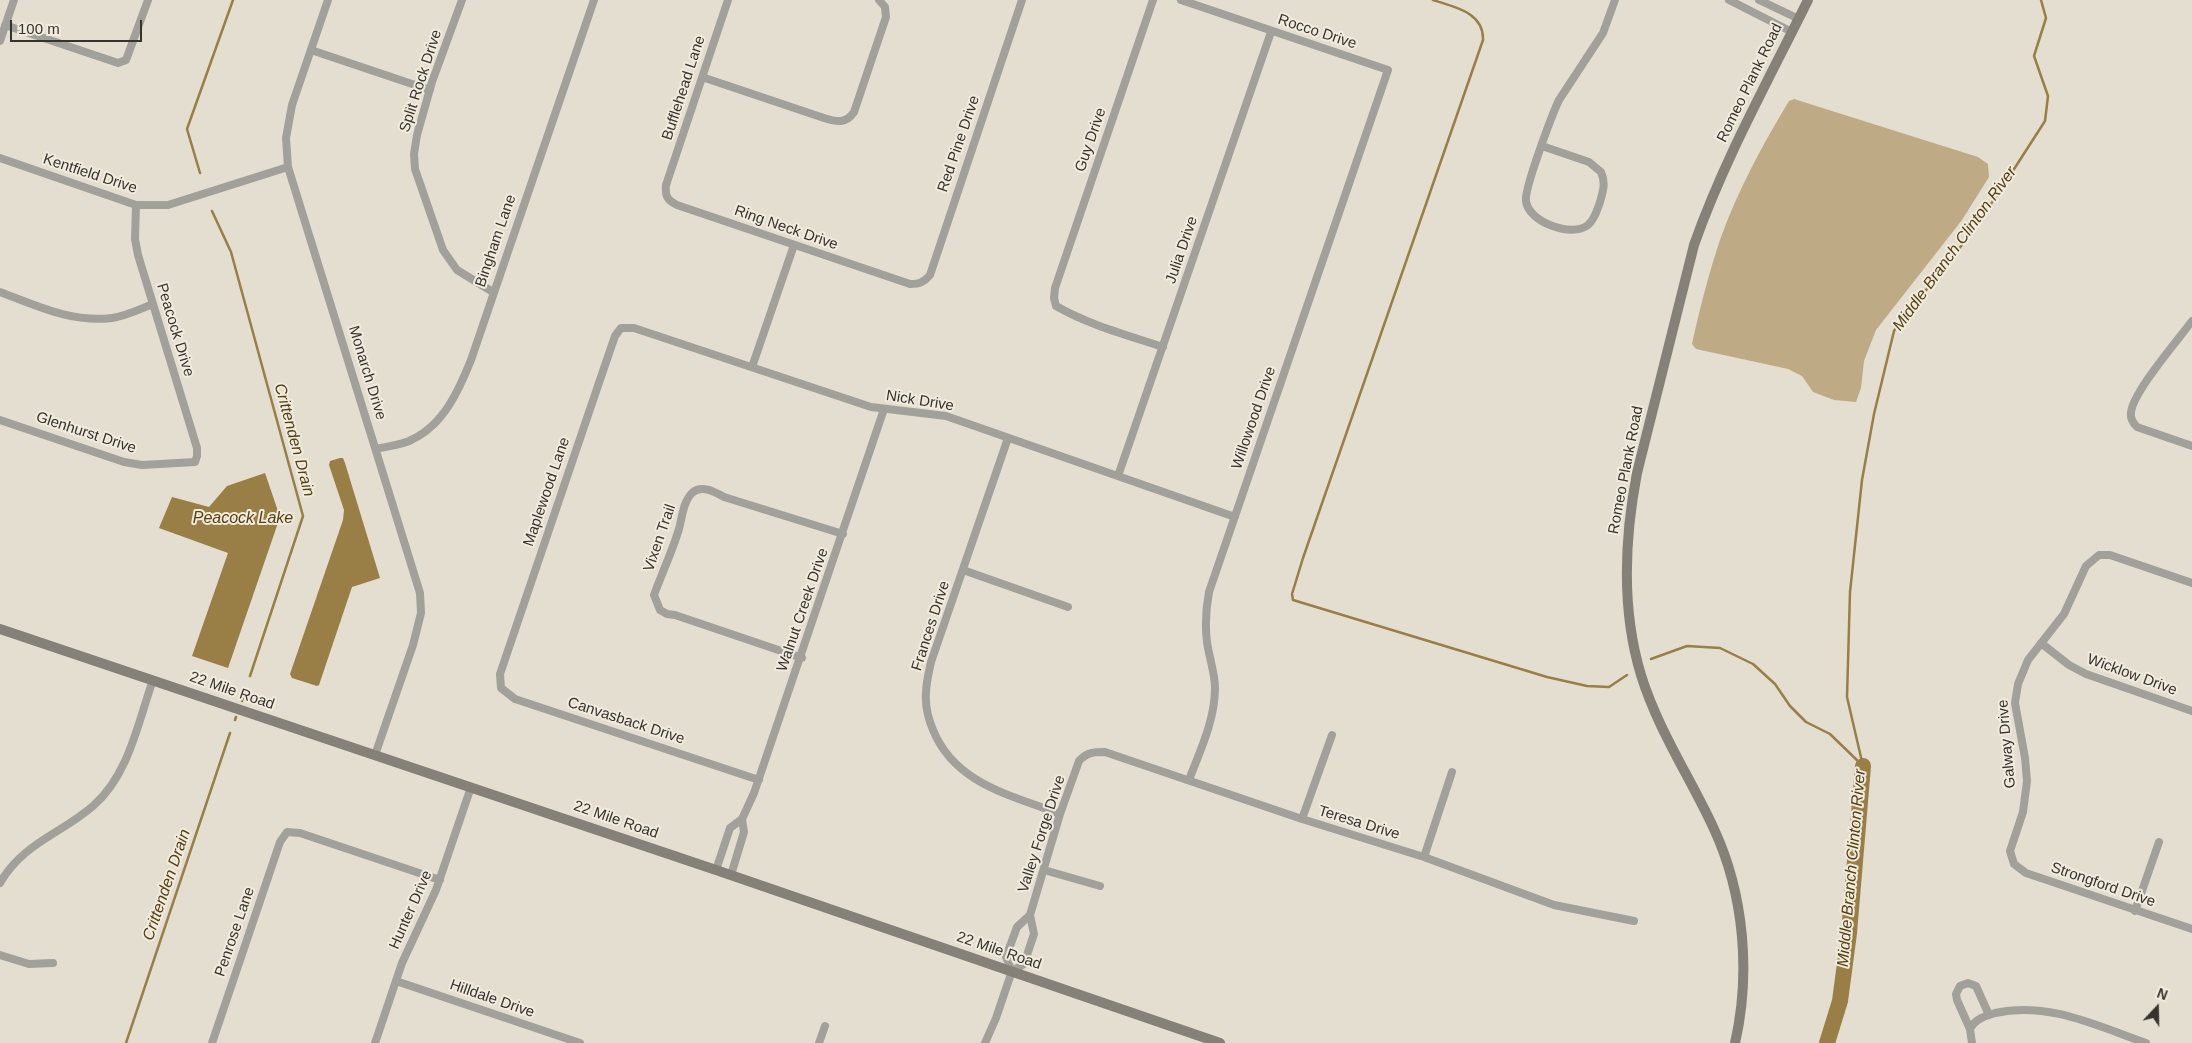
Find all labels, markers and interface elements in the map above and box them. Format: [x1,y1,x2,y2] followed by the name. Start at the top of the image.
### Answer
[12,10,145,42] scale bar
[1275,11,1359,53] street label: Rocco Drive
[18,20,60,37] text: 100 m
[1713,21,1787,145] street label: Romeo Plank Road
[396,27,446,135] street label: Split Rock Drive
[659,33,709,143] street label: Bufflehead Lane
[934,93,984,195] street label: Red Pine Drive
[1072,106,1110,174] street label: Guy Drive
[41,150,139,198] street label: Kentfield Drive
[1889,163,2021,335] water label: Middle Branch Clinton River
[472,192,520,290] street label: Bingham Lane
[732,202,840,254] street label: Ring Neck Drive
[1162,214,1202,286] street label: Julia Drive
[152,281,198,379] street label: Peacock Drive
[344,324,390,422] street label: Monarch Drive
[1228,364,1280,472] street label: Willowood Drive
[270,381,318,499] water label: Crittenden Drain
[885,387,955,415] street label: Nick Drive
[1605,404,1647,536] street label: Romeo Plank Road
[34,408,138,458] street label: Glenhurst Drive
[520,435,574,549] street label: Maplewood Lane
[640,502,680,574] street label: Vixen Trail
[193,509,293,529] water label: Peacock Lake
[773,546,833,674] street label: Walnut Creek Drive
[908,579,954,673] street label: Frances Drive
[2085,650,2179,700] street label: Wicklow Drive
[187,668,277,714] street label: 22 Mile Road
[565,694,687,748] street label: Canvasback Drive
[1994,699,2020,789] street label: Galway Drive
[1834,768,1870,968] water label: Middle Branch Clinton River
[1015,773,1069,895] street label: Valley Forge Drive
[571,797,661,843] street label: 22 Mile Road
[1316,802,1402,844] street label: Teresa Drive
[139,827,195,943] water label: Crittenden Drain
[2048,859,2158,911] street label: Strongford Drive
[386,868,436,952] street label: Hunter Drive
[211,885,259,979] street label: Penrose Lane
[954,928,1044,974] street label: 22 Mile Road
[447,976,537,1022] street label: Hilldale Drive
[2132,983,2182,1033] north arrow
[2155,985,2170,1003] text: N

